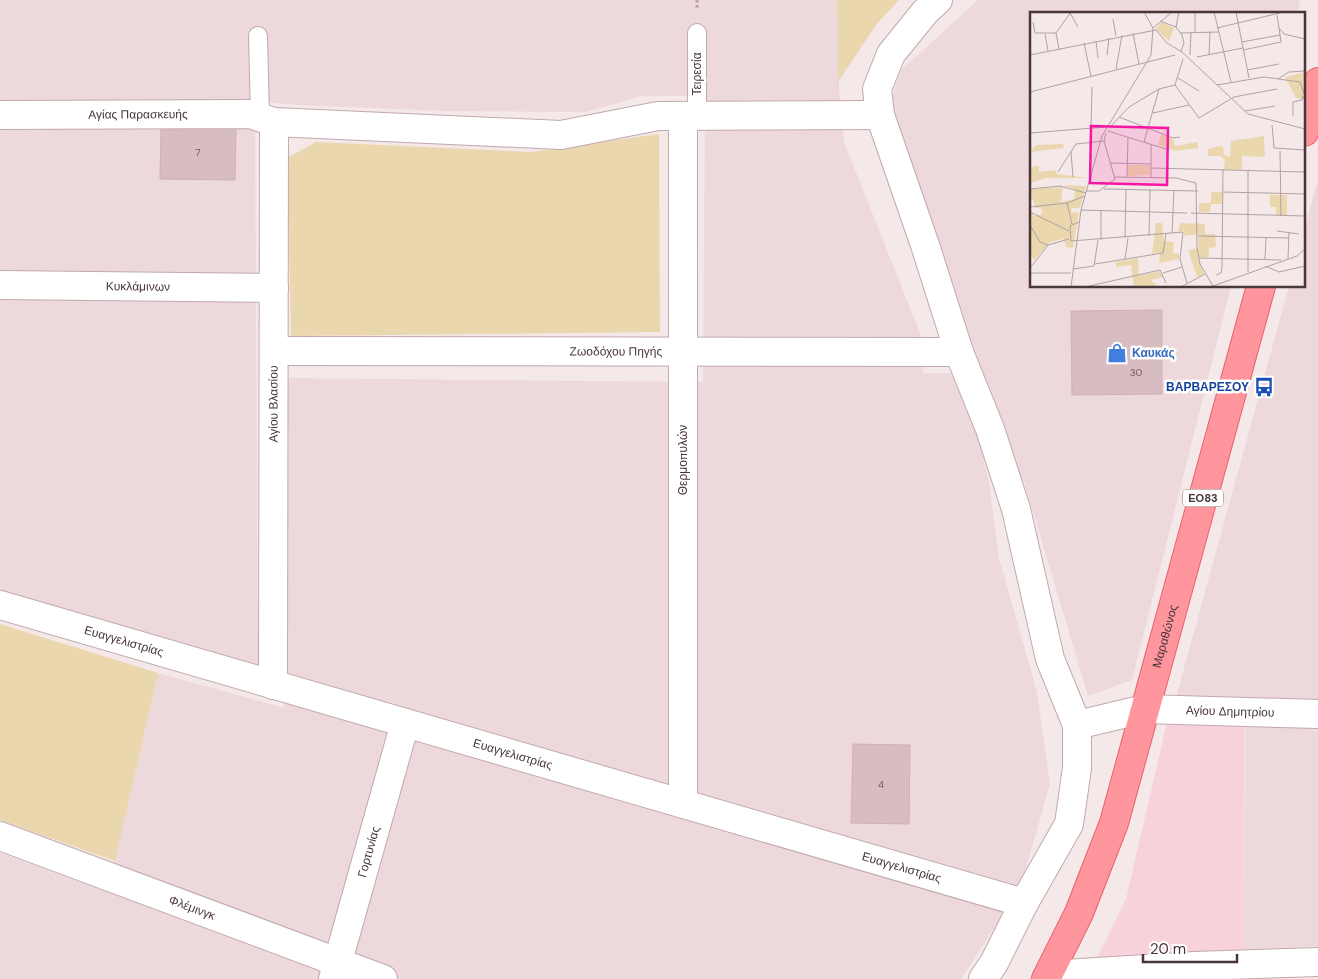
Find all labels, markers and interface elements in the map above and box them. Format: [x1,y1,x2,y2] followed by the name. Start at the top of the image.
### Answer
[1030,12,1306,288] inset map
[689,52,705,96] street label: Τειρεσία
[88,106,188,123] street label: Αγίας Παρασκευής
[195,146,201,159] house number: 7
[106,278,170,295] street label: Κυκλάμινων
[1106,342,1128,364] shop icon: Καυκάς
[570,343,663,360] street label: Ζωοδόχου Πηγής
[1132,345,1175,361] place label: Καυκάς
[265,365,282,443] street label: Αγίου Βλασίου
[1130,366,1143,379] house number: 30
[1253,376,1275,398] bus stop icon: ΒΑΡΒΑΡΕΣΟΥ
[1166,379,1249,395] place label: ΒΑΡΒΑΡΕΣΟΥ
[675,425,691,495] street label: Θερμοπυλών
[1183,489,1223,506] road number: ΕΟ83
[1149,602,1182,670] street label: Μαραθώνος
[82,622,166,660] street label: Ευαγγελιστρίας
[1186,702,1275,721] street label: Αγίου Δημητρίου
[471,735,554,773] street label: Ευαγγελιστρίας
[878,778,884,791] house number: 4
[354,824,384,879] street label: Γορτυνίας
[860,848,943,887] street label: Ευαγγελιστρίας
[167,892,219,924] street label: Φλέμινγκ
[1143,932,1237,964] scale bar
[1150,939,1186,959] text: 20 m

